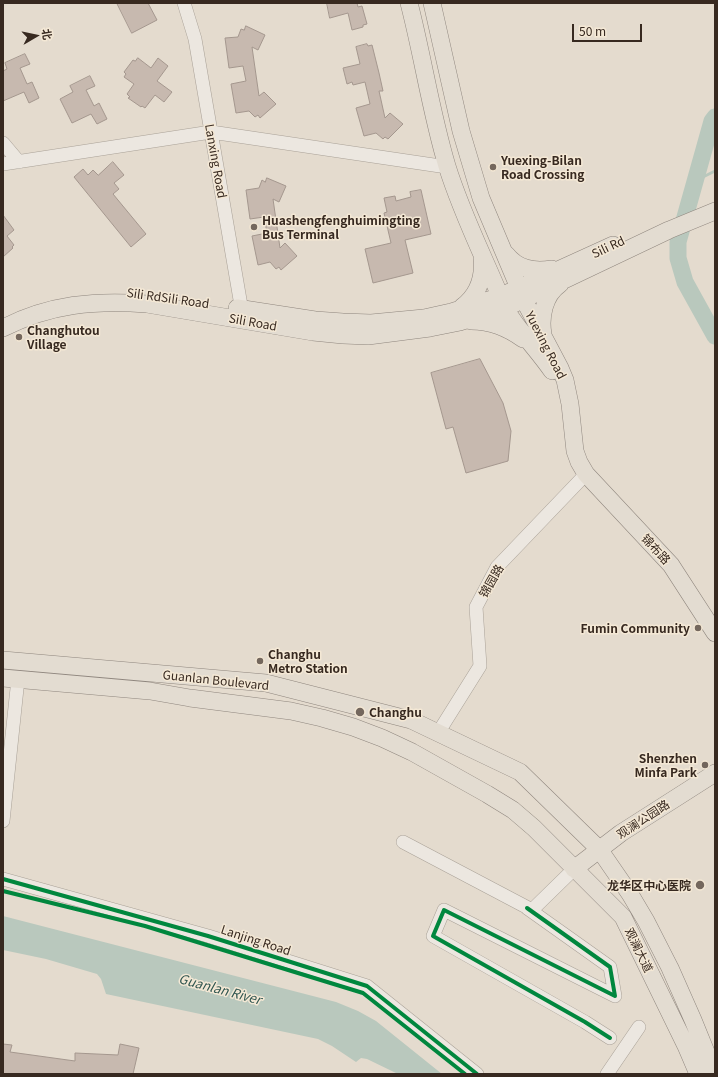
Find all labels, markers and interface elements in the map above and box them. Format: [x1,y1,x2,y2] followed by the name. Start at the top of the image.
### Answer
[16,16,56,56] north arrow
[574,16,644,42] scale bar
[579,22,606,39] text: 50 m
[39,27,57,41] text: 北
[202,123,230,199] street label: Lanxing Road
[501,153,584,181] place label: Yuexing-Bilan Road Crossing
[488,162,498,172] marker: Yuexing-Bilan Road Crossing
[262,213,420,241] place label: Huashengfenghuimingting Bus Terminal
[249,222,259,232] marker: Huashengfenghuimingting Bus Terminal
[589,233,627,261] street label: Sili Rd
[126,285,210,311] street label: Sili RdSili Road
[523,309,569,381] street label: Yuexing Road
[228,311,278,333] street label: Sili Road
[27,323,100,351] place label: Changhutou Village
[14,332,24,342] marker: Changhutou Village
[638,531,674,567] street label: 锦布路
[476,562,506,600] street label: 锦园路
[581,621,690,635] place label: Fumin Community
[693,623,703,633] marker: Fumin Community
[268,647,348,675] place label: Changhu Metro Station
[255,656,265,666] marker: Changhu Metro Station
[162,667,270,693] street label: Guanlan Boulevard
[369,705,422,719] place label: Changhu
[354,706,366,718] marker: Changhu
[634,751,697,779] place label: Shenzhen Minfa Park
[700,760,710,770] marker: Shenzhen Minfa Park
[614,797,672,841] street label: 观澜公园路
[607,878,691,892] place label: 龙华区中心医院
[694,879,706,891] marker: 龙华区中心医院
[219,922,293,958] street label: Lanjing Road
[622,925,656,975] street label: 观澜大道
[177,971,263,1007] water label: Guanlan River

